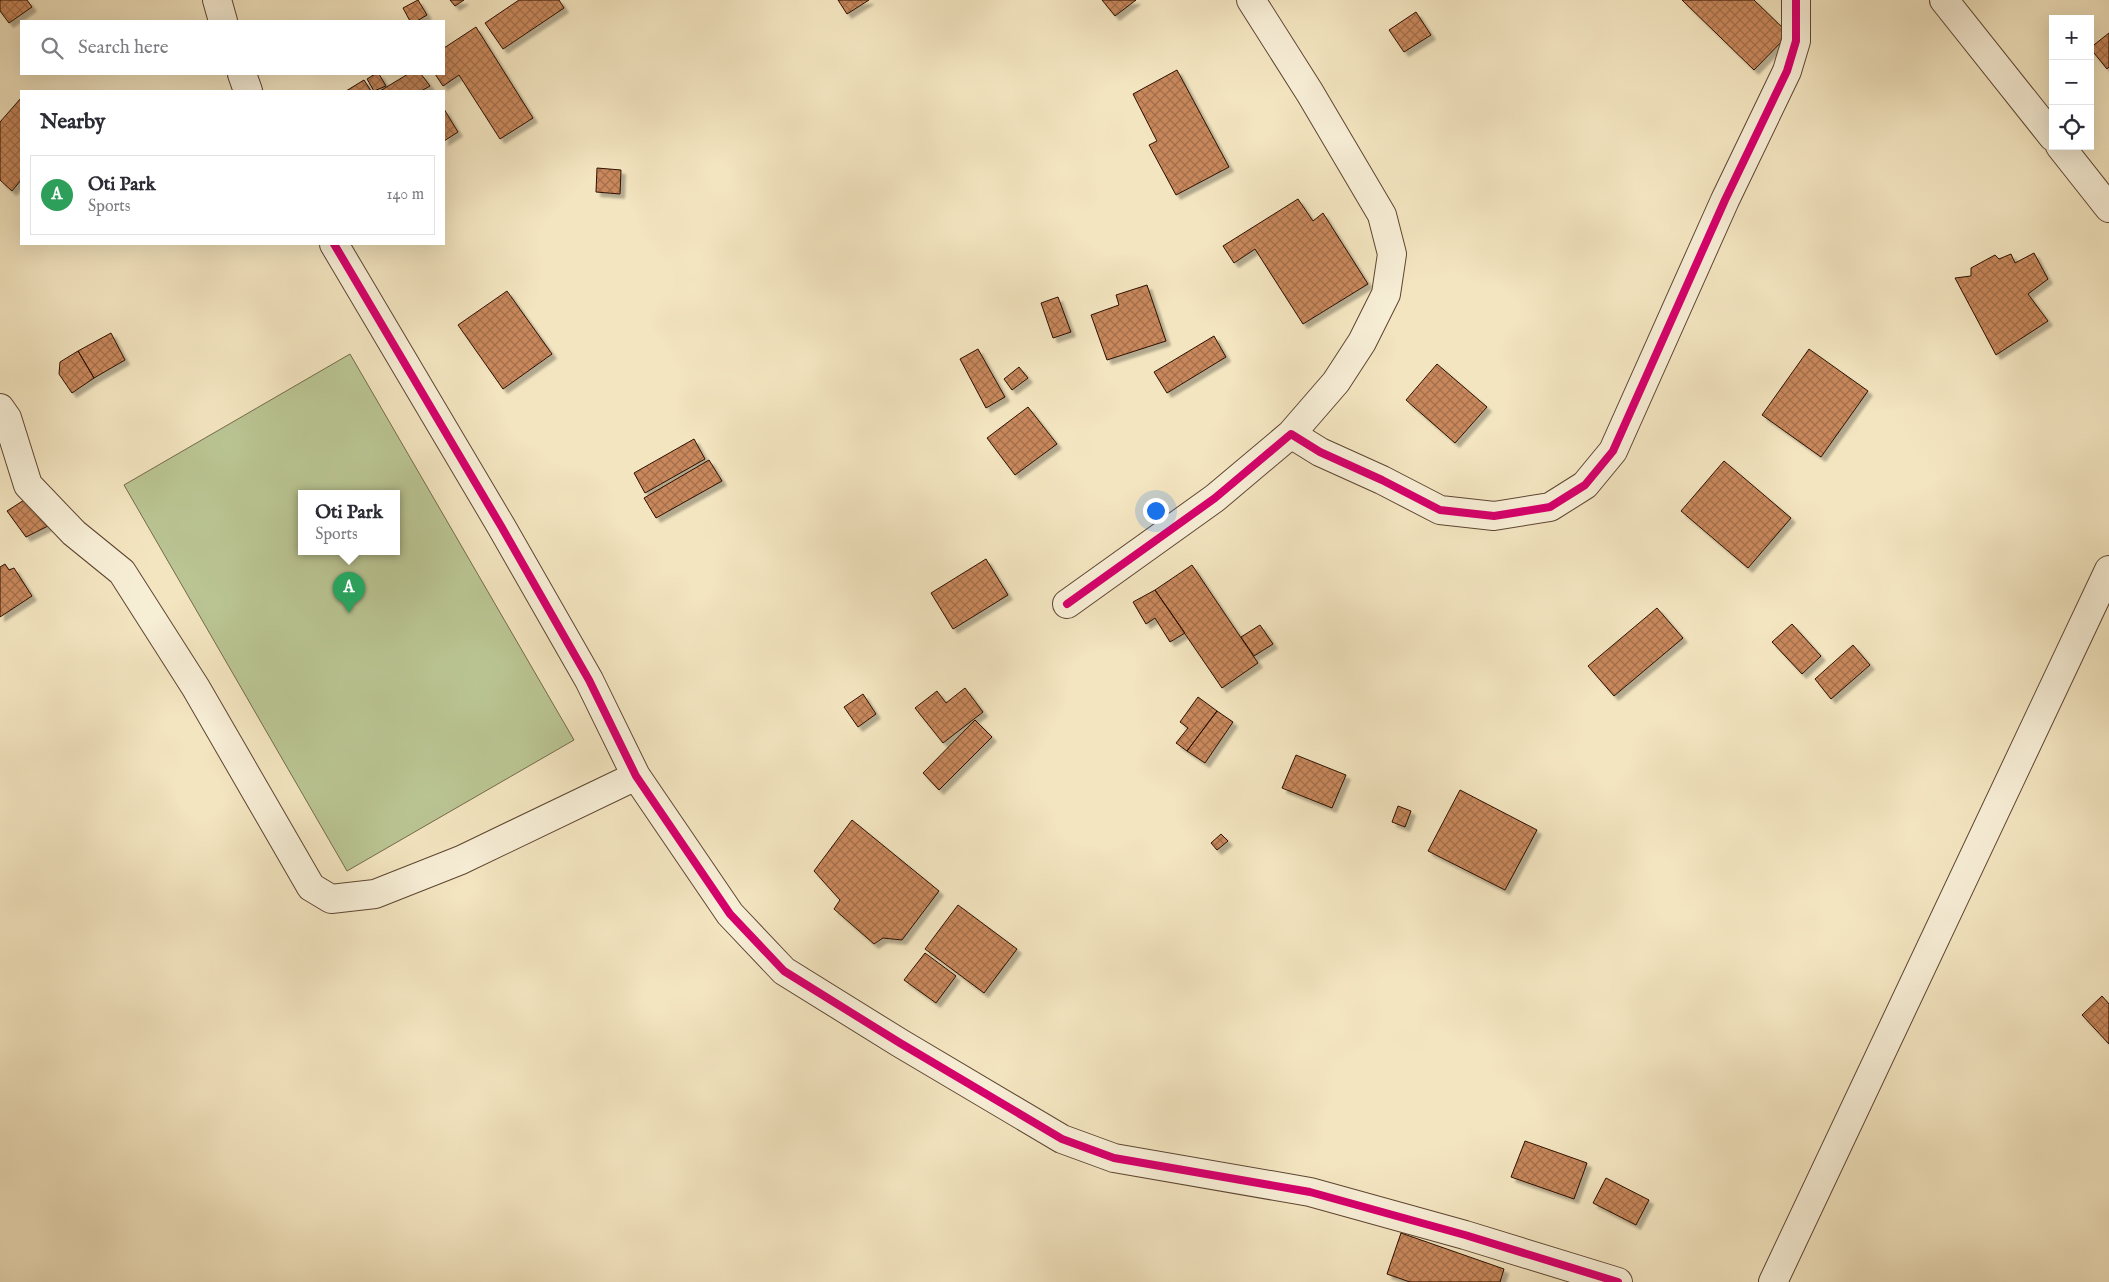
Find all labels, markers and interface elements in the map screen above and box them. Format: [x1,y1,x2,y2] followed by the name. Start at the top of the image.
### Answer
[2049,15,2094,150] map controls
[2049,15,2094,60] button: +
[20,20,445,75] search box
[38,34,66,62] icon: search
[78,36,169,60] text: Search here
[2049,60,2094,105] button: −
[2049,105,2094,150] button: locate
[40,109,105,136] text: Nearby
[88,173,156,197] text: Oti Park
[52,185,62,205] text: A
[386,185,424,205] text: 140 m
[88,197,130,217] text: Sports
[298,490,400,555] popup
[1143,498,1169,524] your location
[315,501,383,525] text: Oti Park
[315,525,358,545] text: Sports
[333,572,365,613] pin: A

